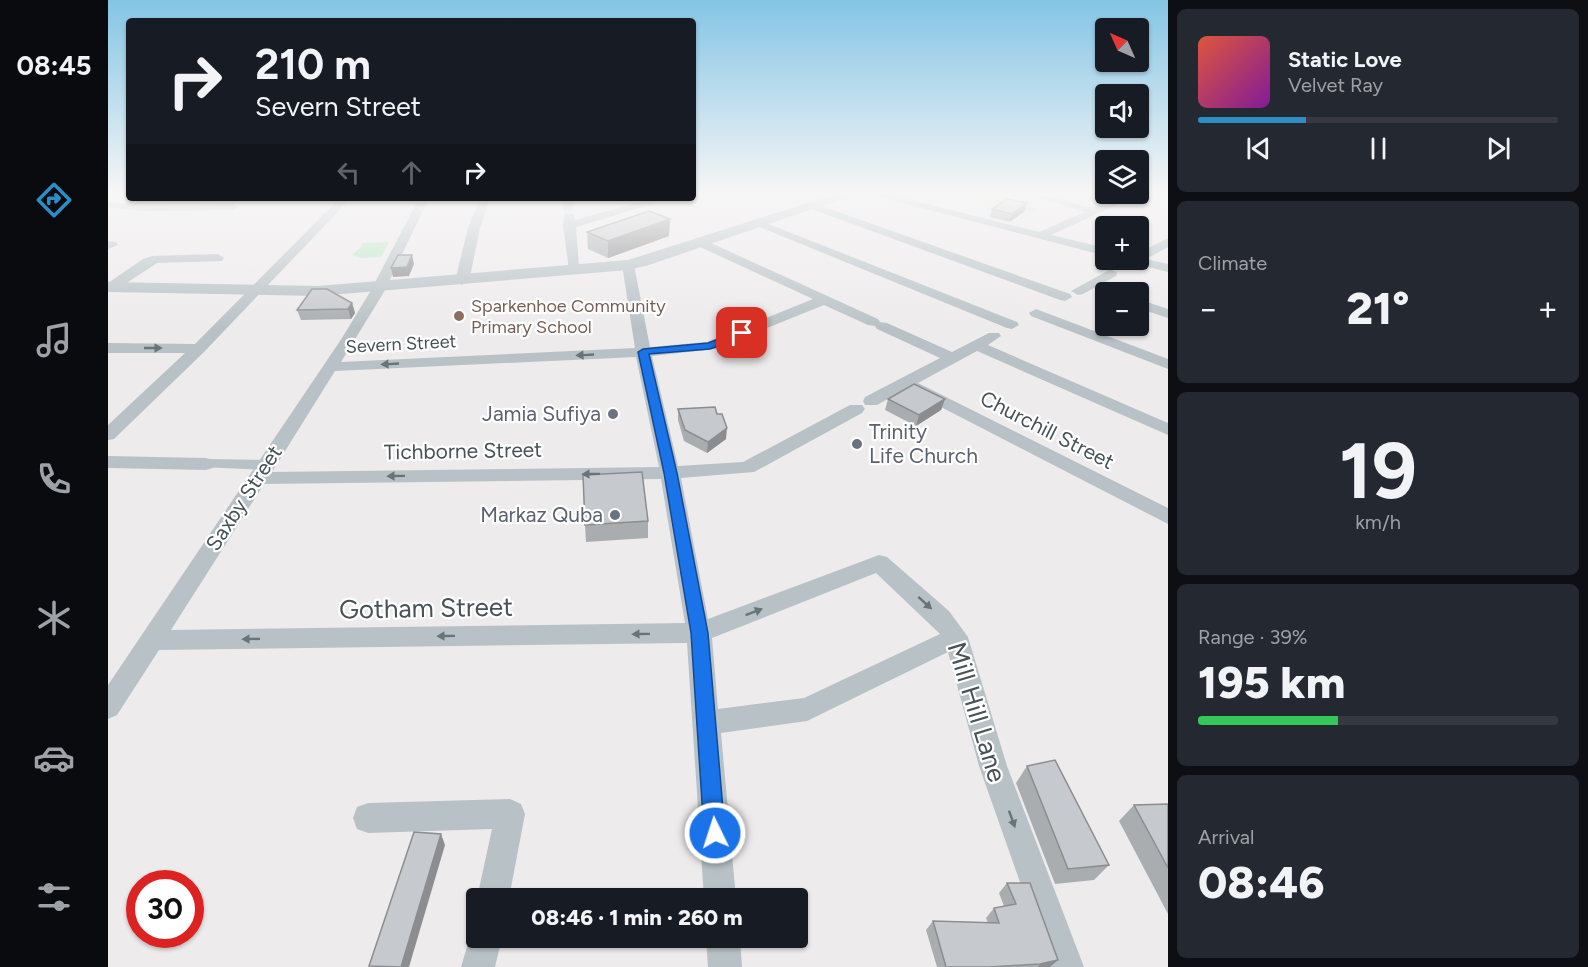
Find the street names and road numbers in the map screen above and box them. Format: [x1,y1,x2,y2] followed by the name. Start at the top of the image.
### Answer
[345,330,457,358] street label: Severn Street
[976,385,1118,474] street label: Churchill Street
[384,437,542,464] street label: Tichborne Street
[200,440,287,555] street label: Saxby Street
[339,590,513,626] street label: Gotham Street
[941,638,1013,786] street label: Mill Hill Lane

